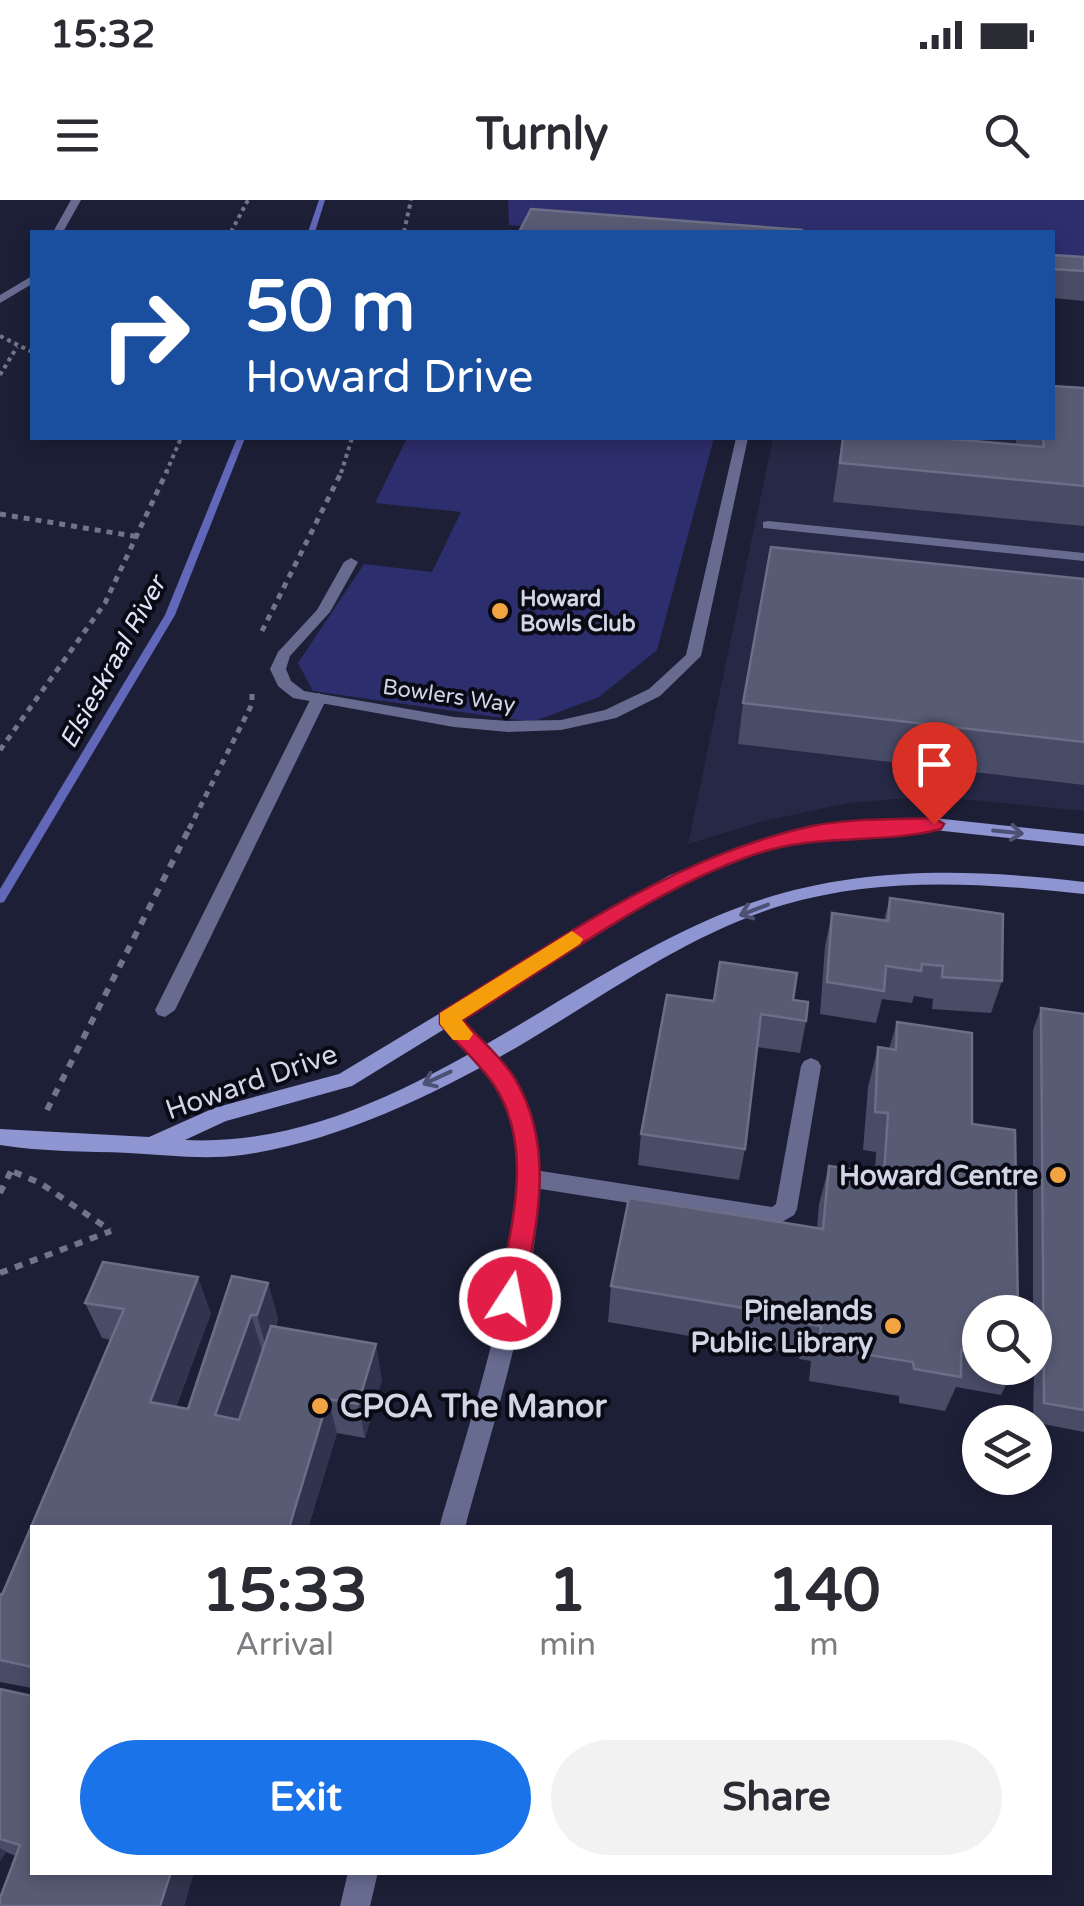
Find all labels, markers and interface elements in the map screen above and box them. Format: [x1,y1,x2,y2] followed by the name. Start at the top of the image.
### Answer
[50,12,155,58] text: 15:32
[50,108,105,163] icon: menu
[476,108,608,162] text: Turnly
[979,108,1034,163] icon: search
[245,266,415,350] text: 50 m
[80,270,210,400] icon: right
[245,351,534,405] text: Howard Drive
[53,569,174,753] water label: Elsieskraal River
[520,586,636,637] place label: Howard Bowls Club
[489,600,511,622] marker: Howard Bowls Club
[381,674,517,718] street label: Bowlers Way
[892,722,977,825] pin
[907,737,962,792] icon: arrive
[991,823,1023,842] one-way arrow
[740,902,770,920] one-way arrow
[161,1037,342,1127] street label: Howard Drive
[423,1070,453,1089] one-way arrow
[839,1159,1038,1193] place label: Howard Centre
[1047,1164,1069,1186] marker: Howard Centre
[458,1247,562,1351] position arrow
[691,1294,873,1360] place label: Pinelands Public Library
[962,1295,1052,1495] map controls
[962,1295,1052,1385] button: search
[882,1315,904,1337] marker: Pinelands Public Library
[340,1388,607,1426] place label: CPOA The Manor
[309,1395,331,1417] marker: CPOA The Manor
[962,1405,1052,1495] button: layers
[201,1555,368,1627] text: 15:33
[549,1555,586,1627] text: 1
[767,1555,881,1627] text: 140
[235,1626,334,1664] text: Arrival
[539,1626,596,1664] text: min
[809,1626,839,1664] text: m
[80,1740,531,1855] button: Exit
[551,1740,1002,1855] button: Share

